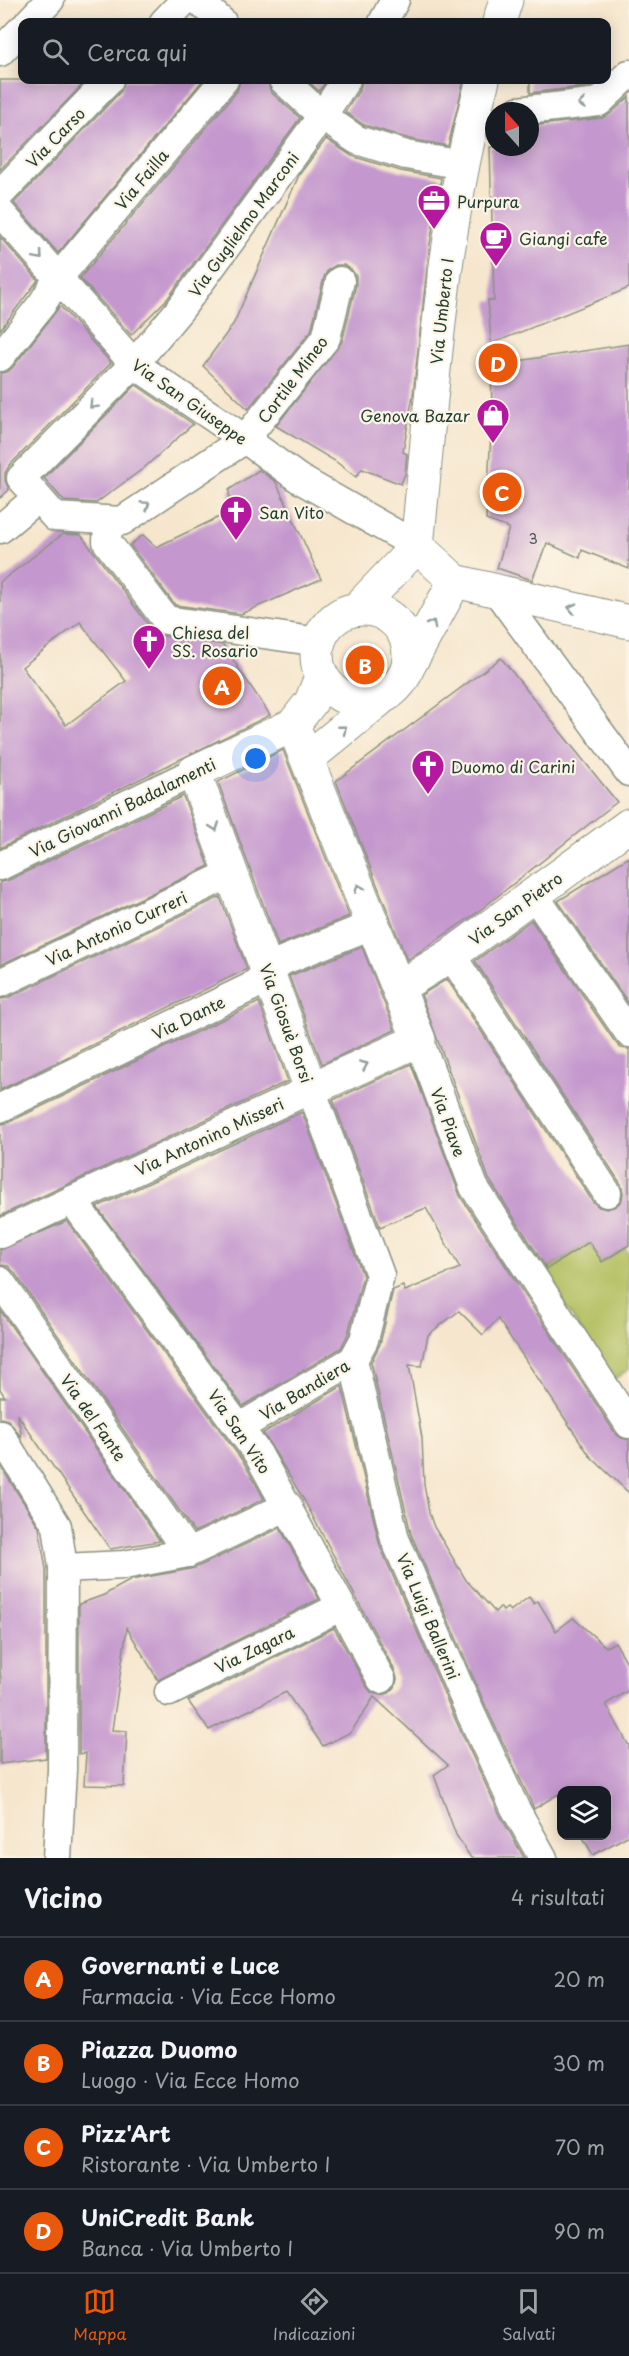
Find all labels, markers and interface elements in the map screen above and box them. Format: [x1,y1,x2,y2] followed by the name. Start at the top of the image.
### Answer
[18,18,611,84] search box
[39,35,72,68] icon: search
[87,35,187,68] text: Cerca qui
[577,97,586,110] one-way arrow
[20,101,90,173] street label: Via Carso
[485,102,539,156] north arrow
[108,143,174,215] street label: Via Failla
[182,146,304,302] street label: Via Guglielmo Marconi
[416,183,452,230] office icon: Purpura
[457,189,519,213] place label: Purpura
[478,220,514,267] cafe icon: Giangi cafe
[519,226,607,250] place label: Giangi cafe
[32,249,43,260] one-way arrow
[423,257,459,365] street label: Via Umberto I
[251,330,333,428] street label: Cortile Mineo
[478,340,518,386] pin: D
[127,352,253,450] street label: Via San Giuseppe
[475,397,511,444] shop icon: Genova Bazar
[89,399,100,409] one-way arrow
[360,403,471,427] place label: Genova Bazar
[482,470,522,514] pin: C
[218,494,254,541] church icon: San Vito
[259,500,324,524] place label: San Vito
[139,501,150,512] one-way arrow
[528,528,538,549] house number: 3
[567,603,577,616] one-way arrow
[172,620,258,662] place label: Chiesa del SS. Rosario
[425,620,436,630] one-way arrow
[131,623,167,670] church icon: Chiesa del SS. Rosario
[346,642,385,688] pin: B
[202,664,242,708] pin: A
[336,725,347,736] one-way arrow
[241,744,270,773] your location
[410,748,446,795] church icon: Duomo di Carini
[25,751,219,863] street label: Via Giovanni Badalamenti
[451,754,575,778] place label: Duomo di Carini
[207,821,220,831] one-way arrow
[463,866,567,950] street label: Via San Pietro
[354,883,366,894] one-way arrow
[41,885,191,971] street label: Via Antonio Curreri
[254,960,320,1086] street label: Via Giosuè Borsi
[147,989,229,1045] street label: Via Dante
[358,1060,369,1072] one-way arrow
[425,1084,473,1160] street label: Via Piave
[131,1091,287,1181] street label: Via Antonino Misseri
[254,1352,354,1425] street label: Via Bandiera
[55,1369,133,1466] street label: Via del Fante
[203,1384,277,1478] street label: Via San Vito
[392,1549,466,1683] street label: Via Luigi Ballerini
[210,1619,298,1679] street label: Via Zagara
[557,1786,611,1840] map controls
[557,1786,611,1840] button: layers
[24,1878,102,1917] text: Vicino
[511,1882,605,1912] text: 4 risultati
[81,1948,280,1981] text: Governanti e Luce
[36,1964,51,1994] text: A
[553,1964,605,1994] text: 20 m
[81,1981,336,2011] text: Farmacia · Via Ecce Homo
[81,2032,237,2065] text: Piazza Duomo
[37,2048,50,2078] text: B
[552,2048,605,2078] text: 30 m
[81,2065,300,2095] text: Luogo · Via Ecce Homo
[81,2116,171,2149] text: Pizz'Art
[36,2132,51,2162] text: C
[555,2132,605,2162] text: 70 m
[81,2149,331,2179] text: Ristorante · Via Umberto I
[81,2200,254,2233] text: UniCredit Bank
[36,2216,51,2246] text: D
[554,2216,605,2246] text: 90 m
[81,2233,293,2263] text: Banca · Via Umberto I
[73,2285,127,2345] tab: Mappa
[273,2285,355,2345] tab: Indicazioni
[502,2285,556,2345] tab: Salvati

